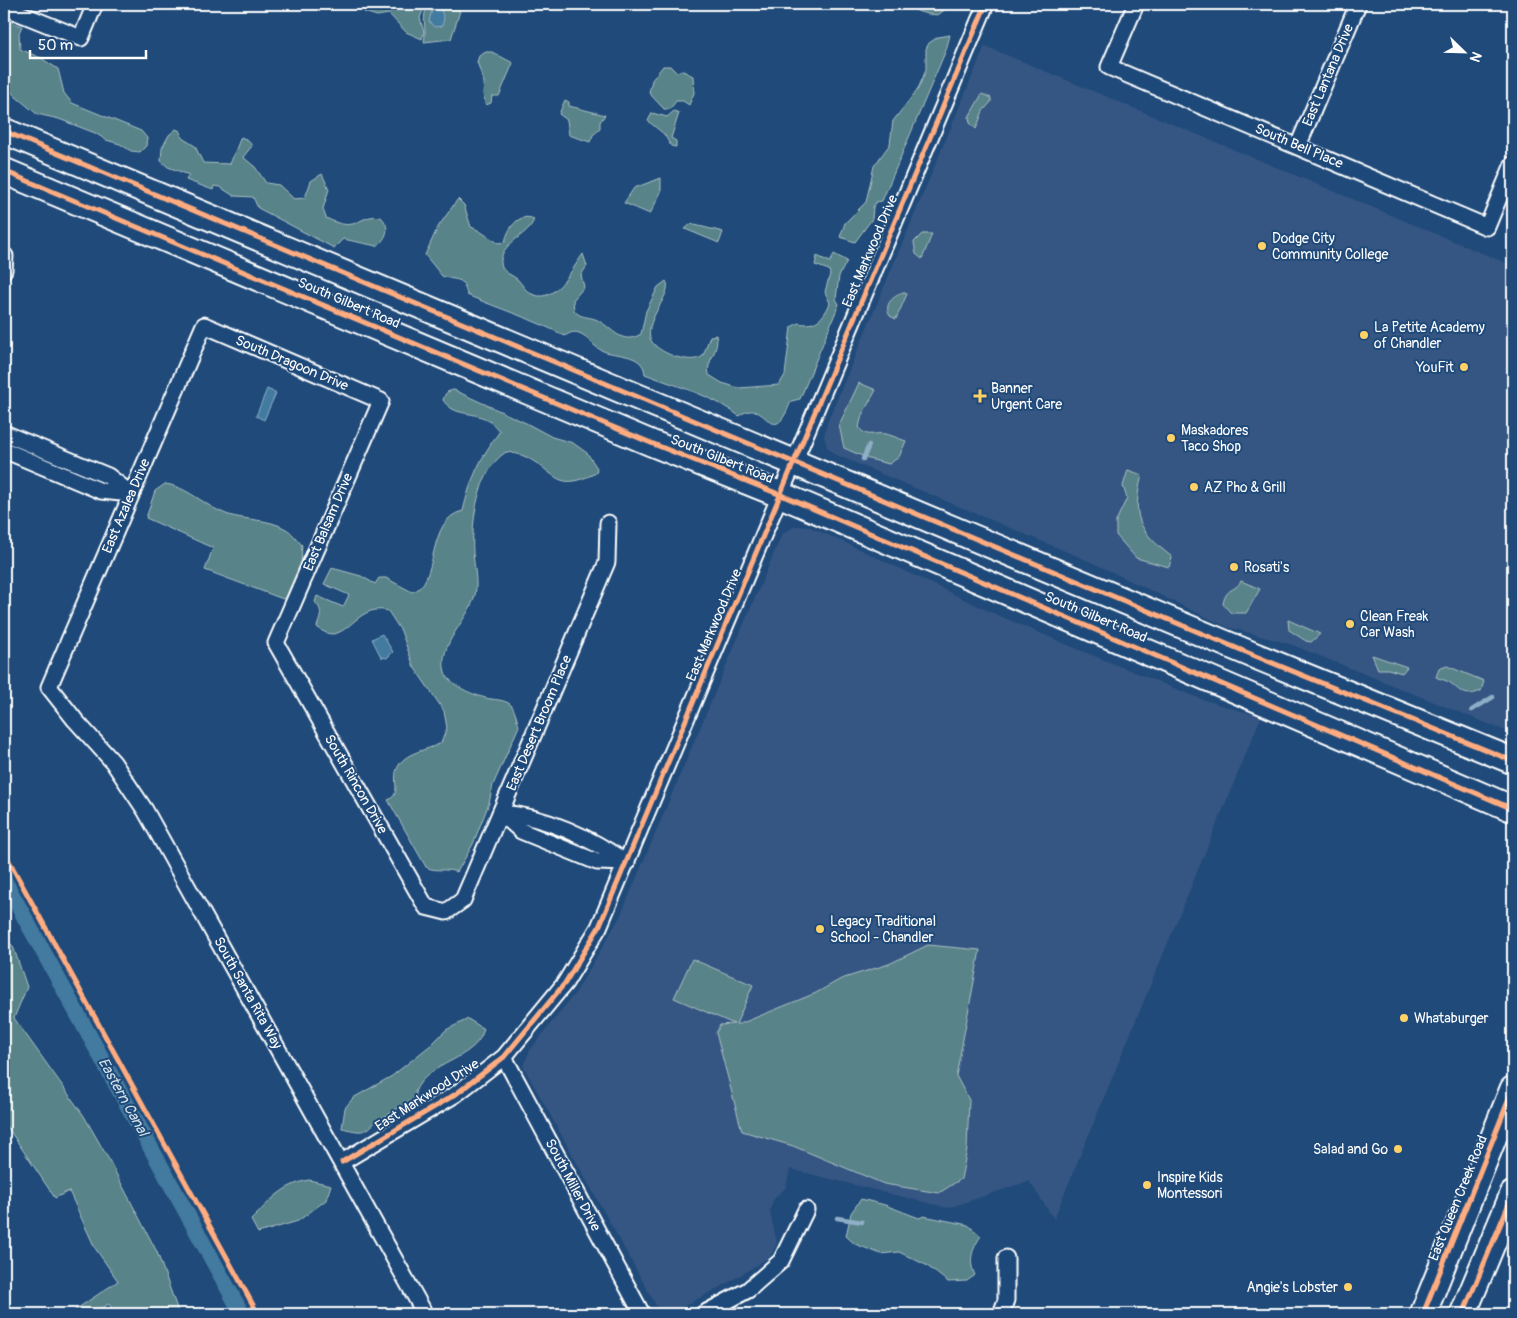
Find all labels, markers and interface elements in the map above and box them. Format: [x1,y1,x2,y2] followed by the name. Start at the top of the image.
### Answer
[1299,21,1357,129] street label: East Lantana Drive
[30,28,146,60] scale bar
[1440,28,1490,78] north arrow
[38,36,73,55] text: 50 m
[1466,49,1485,65] text: N
[1252,120,1346,172] street label: South Bell Place
[839,192,901,310] street label: East Markwood Drive
[1272,230,1388,263] place label: Dodge City Community College
[1256,240,1268,252] marker: Dodge City Community College
[295,274,403,332] street label: South Gilbert Road
[1374,319,1485,352] place label: La Petite Academy of Chandler
[1358,329,1370,341] marker: La Petite Academy of Chandler
[233,332,351,395] street label: South Dragoon Drive
[1415,359,1454,376] place label: YouFit
[1458,361,1470,373] marker: YouFit
[991,380,1062,413] place label: Banner Urgent Care
[973,389,987,403] marker: Banner Urgent Care
[1181,422,1249,455] place label: Maskadores Taco Shop
[668,431,776,487] street label: South Gilbert Road
[1165,432,1177,444] marker: Maskadores Taco Shop
[98,456,154,556] street label: East Azalea Drive
[300,470,356,573] street label: East Balsam Drive
[1204,479,1286,496] place label: AZ Pho & Grill
[1188,481,1200,493] marker: AZ Pho & Grill
[1244,559,1290,576] place label: Rosati's
[1228,561,1240,573] marker: Rosati's
[683,566,745,684] street label: East Markwood Drive
[1042,588,1150,646] street label: South Gilbert Road
[1360,608,1428,641] place label: Clean Freak Car Wash
[1344,618,1356,630] marker: Clean Freak Car Wash
[503,653,575,793] street label: East Desert Broom Place
[321,731,391,837] street label: South Rincon Drive
[830,913,936,946] place label: Legacy Traditional School - Chandler
[814,923,826,935] marker: Legacy Traditional School - Chandler
[210,934,286,1052] street label: South Santa Rita Way
[1414,1010,1489,1027] place label: Whataburger
[1398,1012,1410,1024] marker: Whataburger
[94,1054,153,1141] water label: Eastern Canal
[372,1055,482,1135] street label: East Markwood Drive
[1425,1133,1491,1263] street label: East Queen Creek Road
[542,1136,604,1234] street label: South Miller Drive
[1313,1141,1388,1158] place label: Salad and Go
[1392,1143,1404,1155] marker: Salad and Go
[1157,1169,1223,1202] place label: Inspire Kids Montessori
[1141,1179,1153,1191] marker: Inspire Kids Montessori
[1246,1279,1338,1296] place label: Angie's Lobster
[1342,1281,1354,1293] marker: Angie's Lobster

